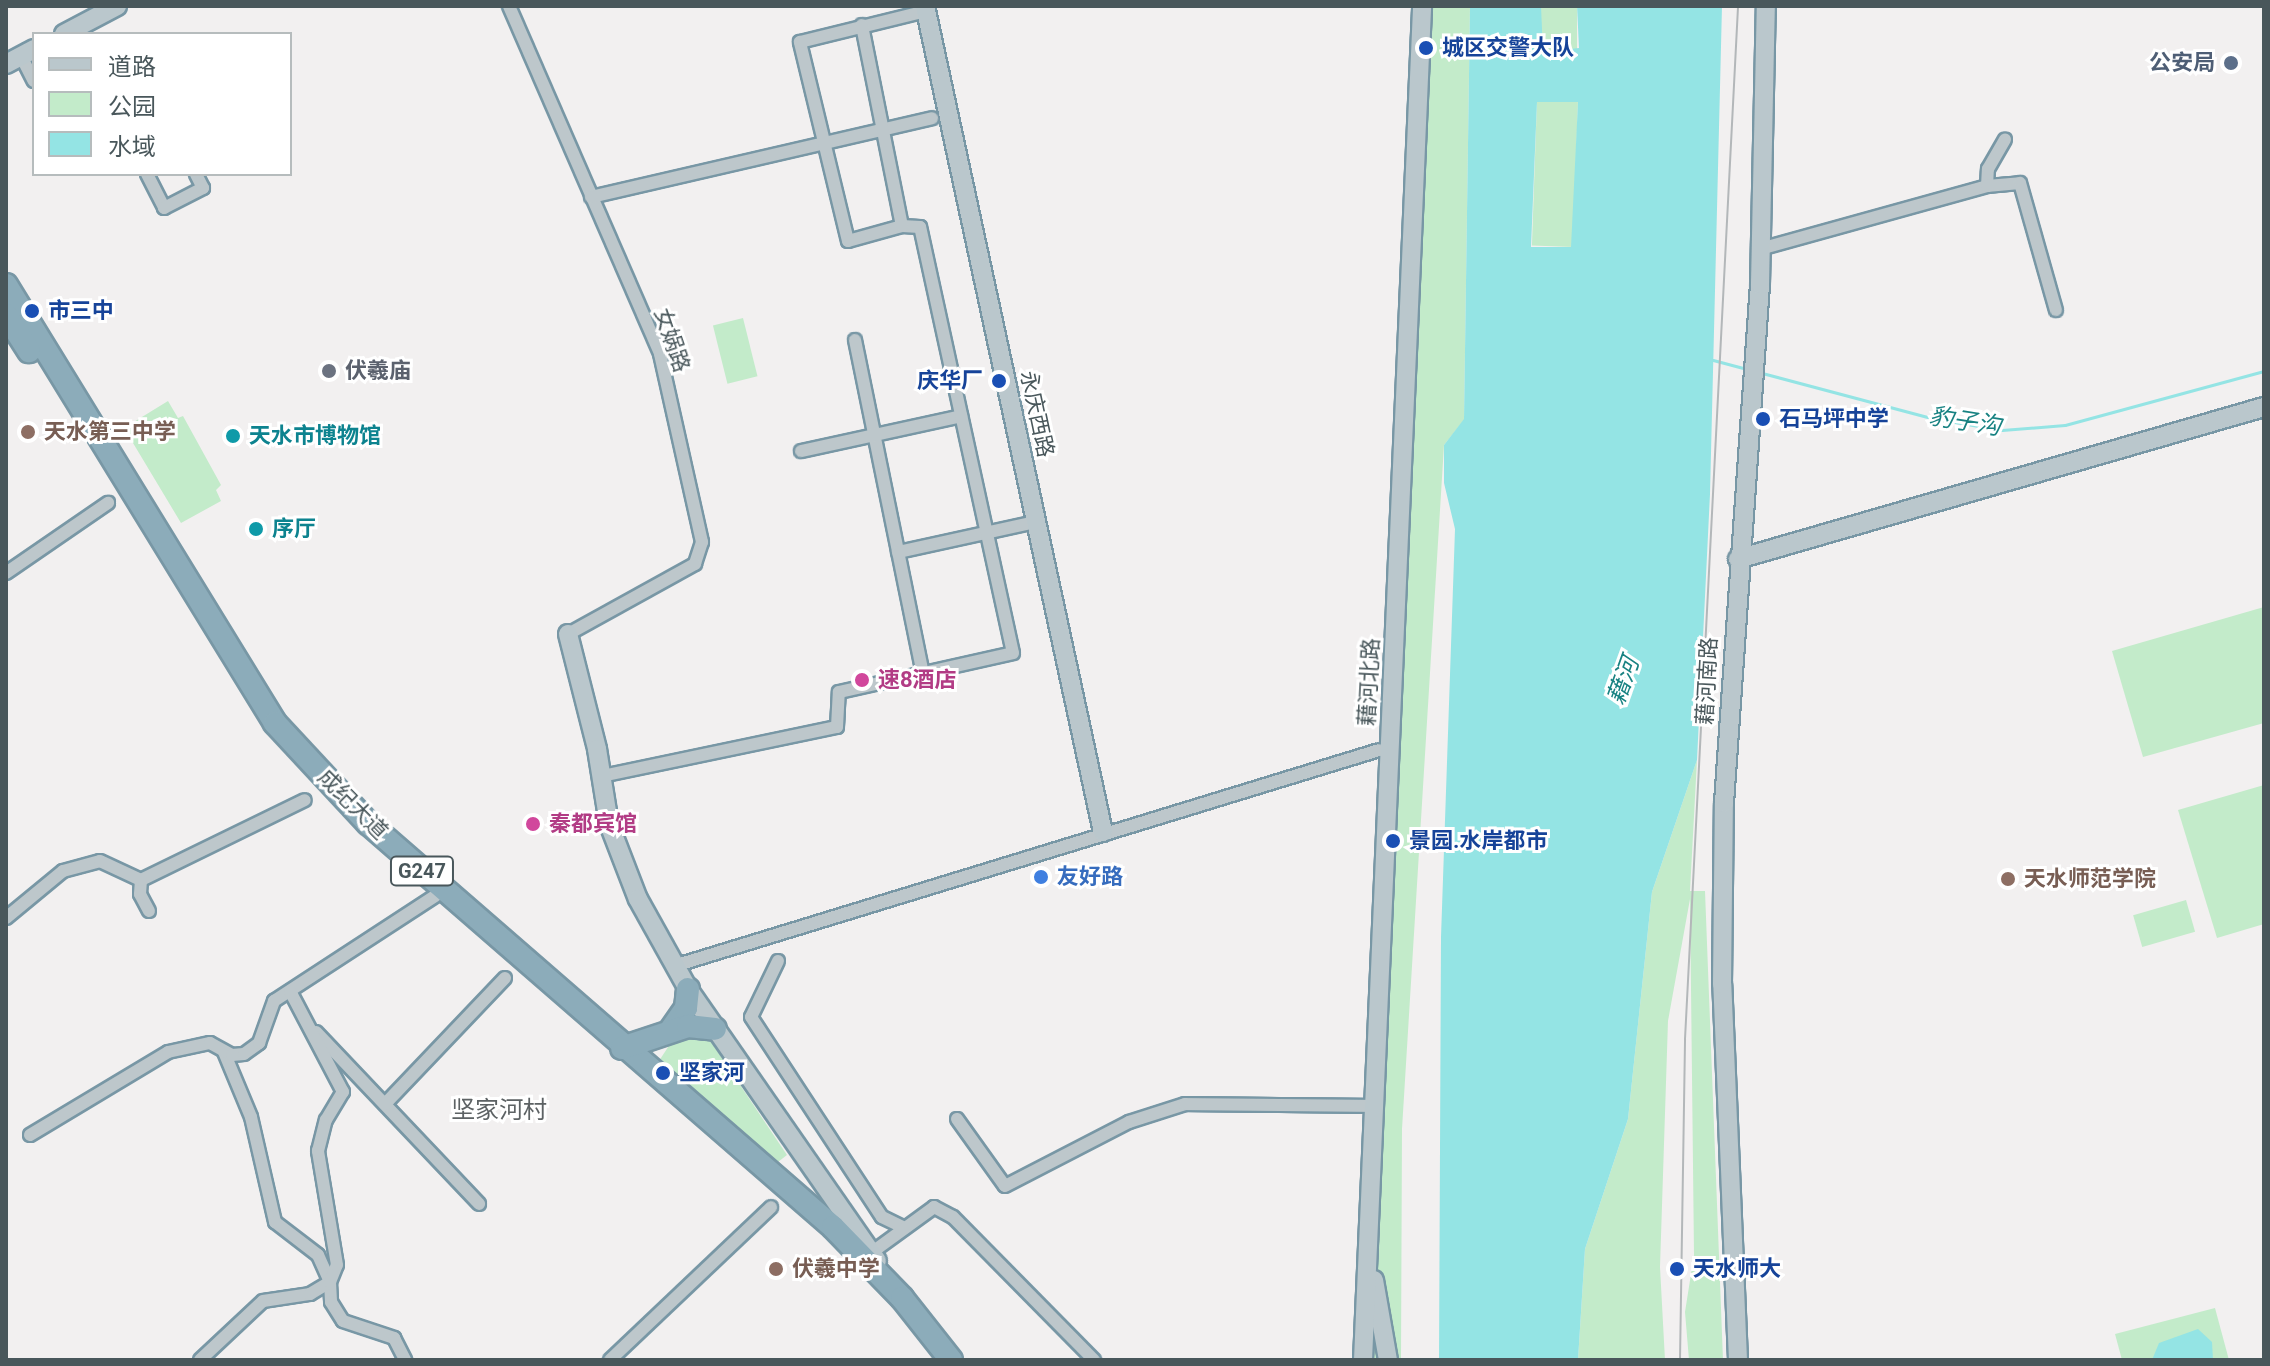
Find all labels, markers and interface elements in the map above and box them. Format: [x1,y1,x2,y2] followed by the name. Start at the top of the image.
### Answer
[32,32,292,176] legend
[1442,35,1574,61] place label: 城区交警大队
[1417,39,1435,57] marker: 城区交警大队
[2149,50,2215,76] place label: 公安局
[108,53,156,81] text: 道路
[2222,54,2240,72] marker: 公安局
[108,93,156,121] text: 公园
[108,133,156,161] text: 水域
[48,298,114,324] place label: 市三中
[23,302,41,320] marker: 市三中
[649,305,695,375] street label: 女娲路
[345,358,411,384] place label: 伏羲庙
[320,362,338,380] marker: 伏羲庙
[917,368,983,394] place label: 庆华厂
[1015,368,1059,460] street label: 永庆西路
[990,372,1008,390] marker: 庆华厂
[1927,402,2003,442] water label: 豹子沟
[1779,406,1889,432] place label: 石马坪中学
[1754,410,1772,428] marker: 石马坪中学
[44,419,176,445] place label: 天水第三中学
[19,423,37,441] marker: 天水第三中学
[249,423,381,449] place label: 天水市博物馆
[224,427,242,445] marker: 天水市博物馆
[272,516,316,542] place label: 序厅
[247,520,265,538] marker: 序厅
[1692,636,1722,726] street label: 藉河南路
[1354,637,1384,727] street label: 藉河北路
[1602,654,1646,708] water label: 藉河
[878,667,957,693] place label: 速8酒店
[853,671,871,689] marker: 速8酒店
[313,764,393,844] street label: 成纪大道
[549,811,637,837] place label: 秦都宾馆
[524,815,542,833] marker: 秦都宾馆
[1409,828,1547,854] place label: 景园.水岸都市
[1384,832,1402,850] marker: 景园.水岸都市
[388,855,456,887] road number: G247
[1057,864,1123,890] place label: 友好路
[2024,866,2156,892] place label: 天水师范学院
[1032,868,1050,886] marker: 友好路
[1999,870,2017,888] marker: 天水师范学院
[679,1060,745,1086] place label: 坚家河
[654,1064,672,1082] marker: 坚家河
[451,1097,547,1125] district label: 坚家河村
[792,1256,880,1282] place label: 伏羲中学
[1693,1256,1781,1282] place label: 天水师大
[767,1260,785,1278] marker: 伏羲中学
[1668,1260,1686,1278] marker: 天水师大

